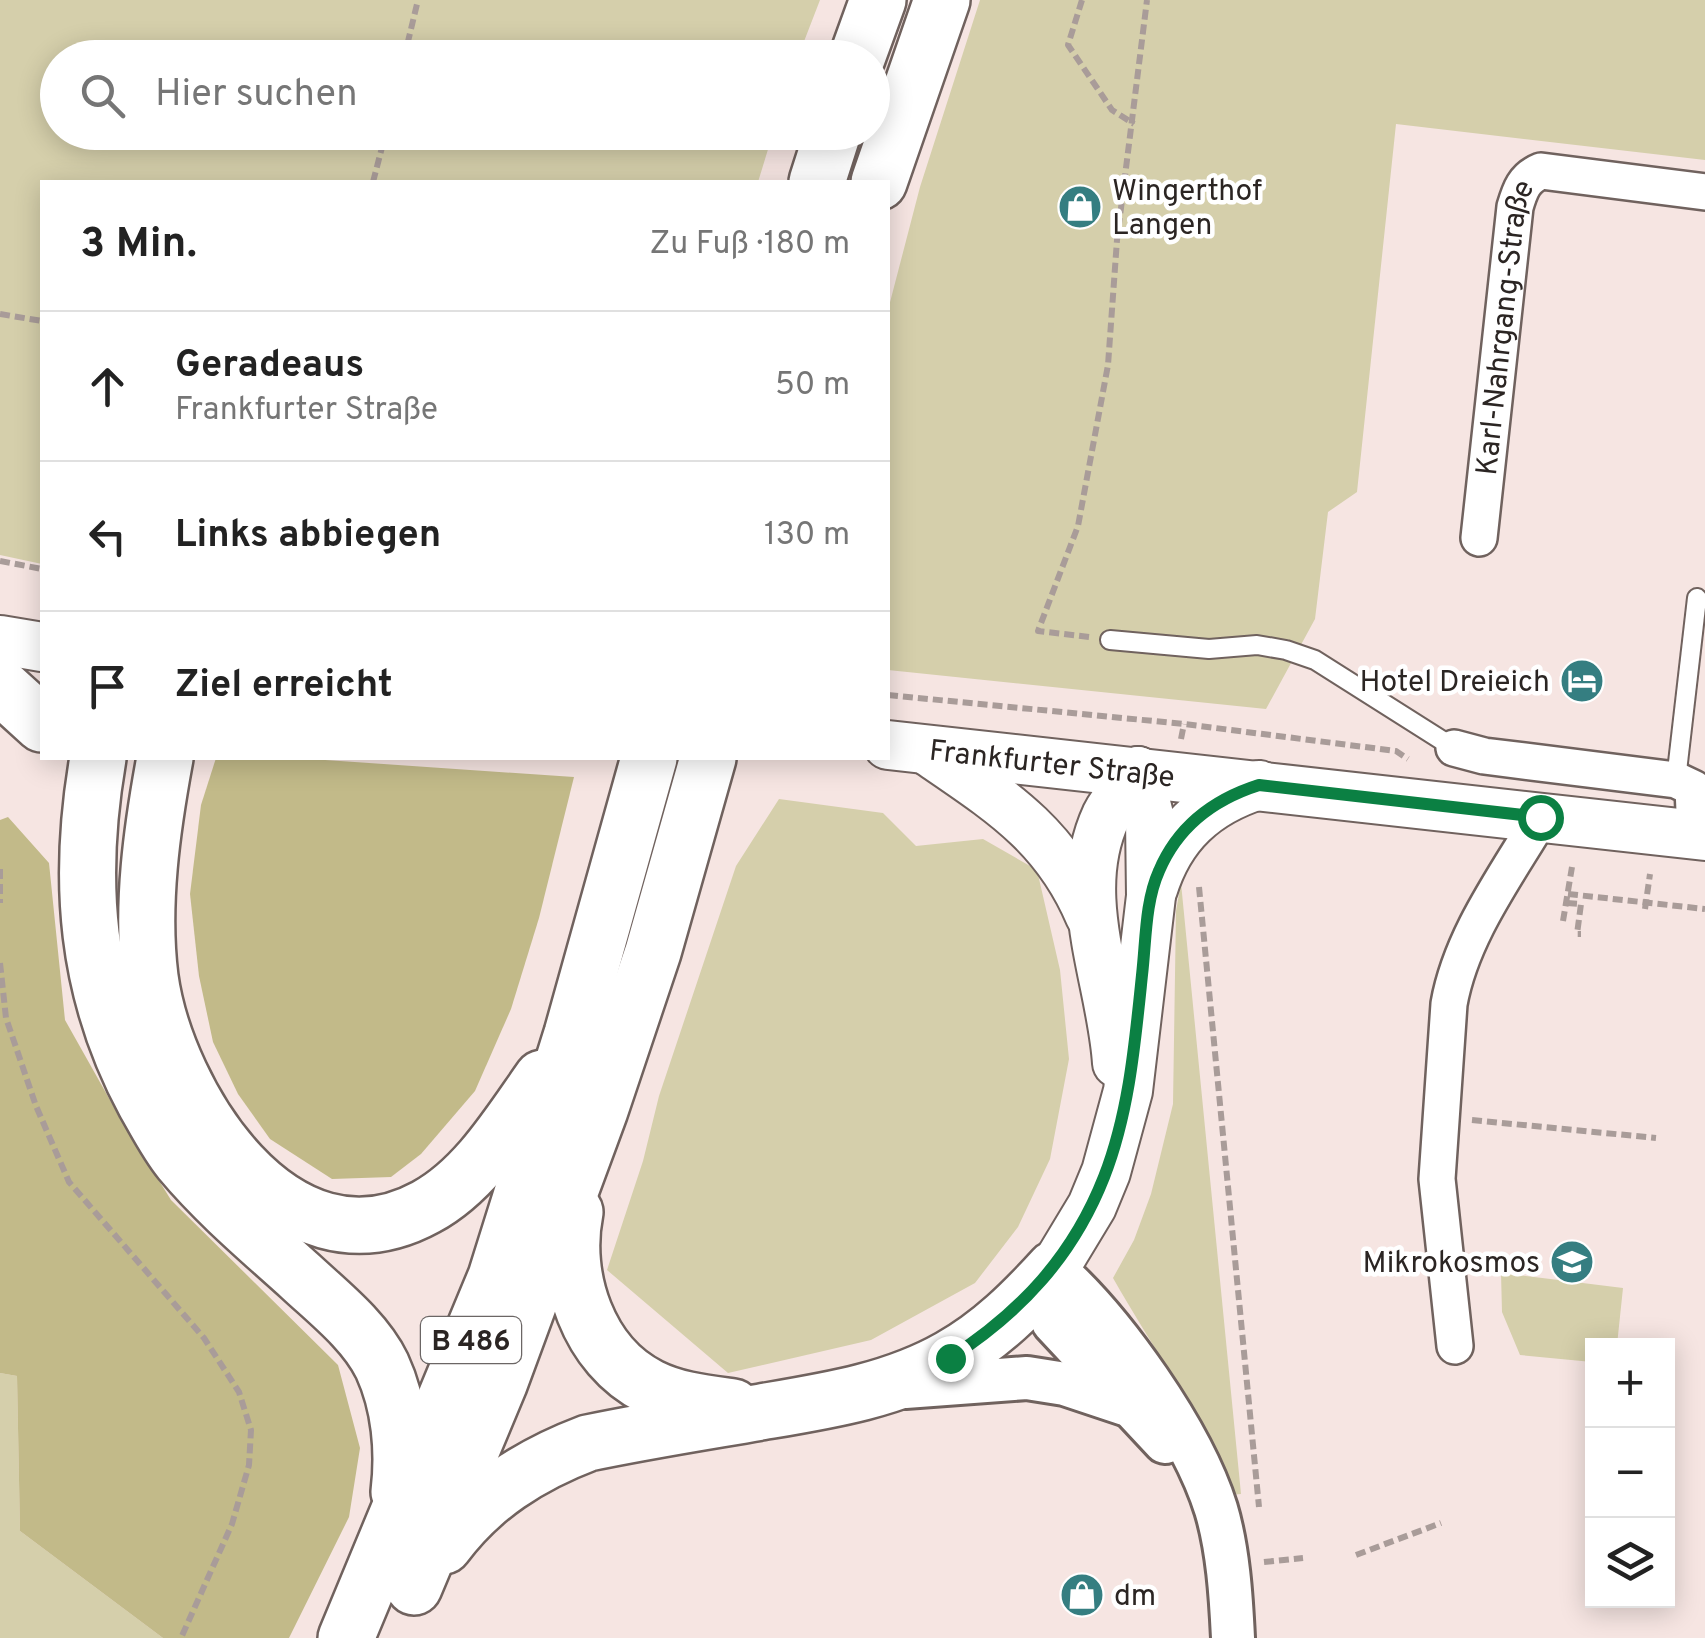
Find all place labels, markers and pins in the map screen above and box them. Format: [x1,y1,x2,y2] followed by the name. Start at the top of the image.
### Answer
[1112,174,1262,245] place label: Wingerthof Langen
[1057,184,1103,230] shop icon: Wingerthof Langen
[1559,658,1605,704] hotel icon: Hotel Dreieich
[1359,665,1550,702] place label: Hotel Dreieich
[1549,1239,1595,1285] school or university icon: Mikrokosmos
[1363,1246,1540,1283] place label: Mikrokosmos
[1059,1572,1105,1618] shop icon: dm
[1114,1579,1156,1616] place label: dm

